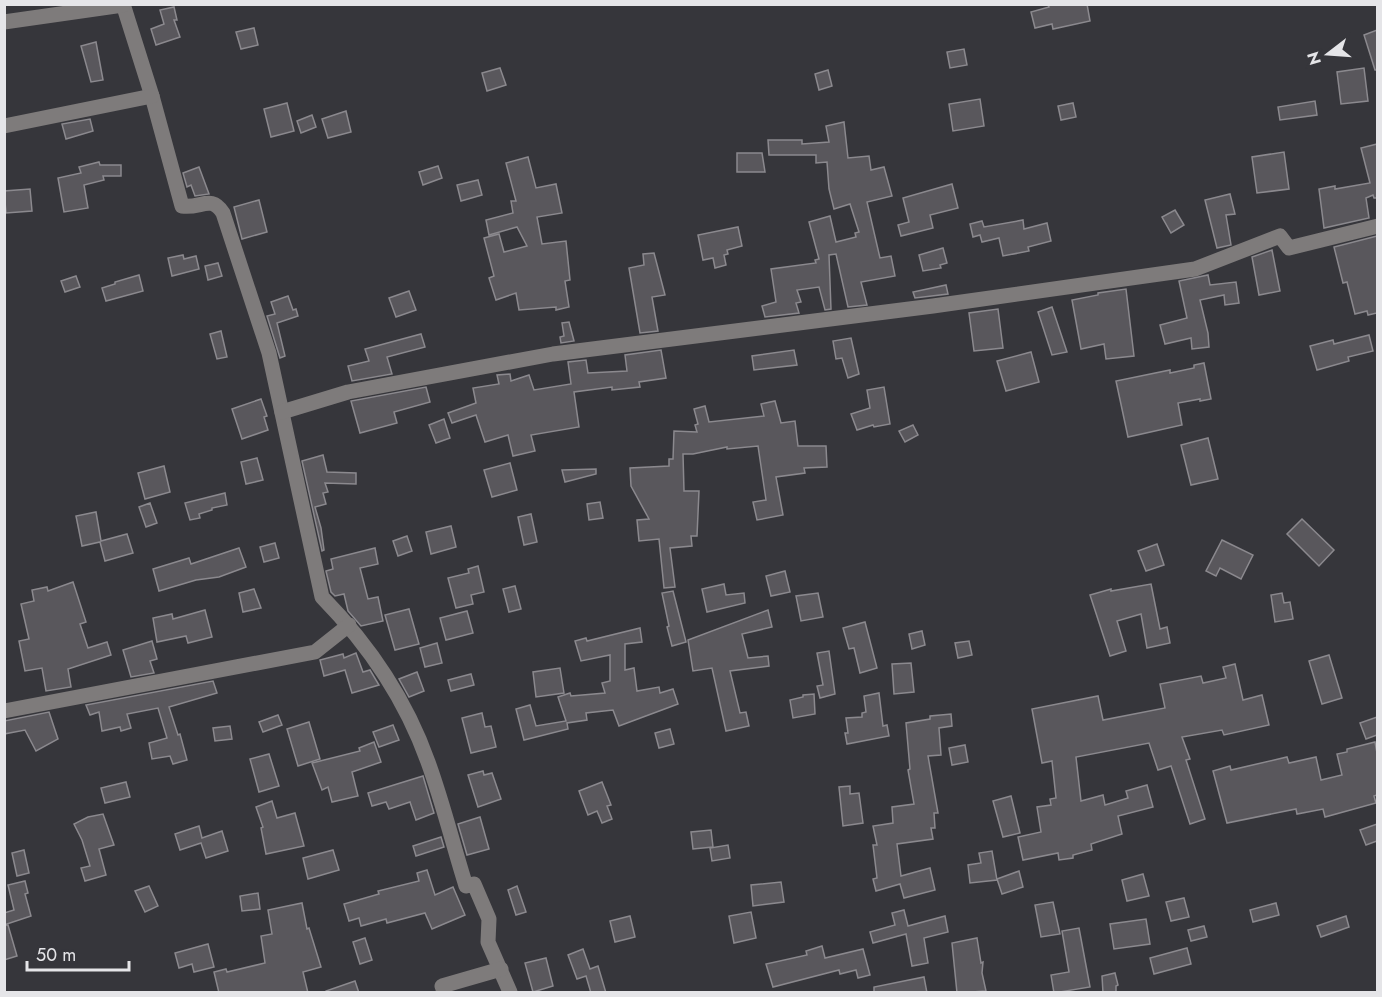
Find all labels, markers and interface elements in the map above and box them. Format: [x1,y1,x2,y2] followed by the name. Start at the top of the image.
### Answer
[1298,24,1358,84] north arrow
[1301,49,1327,68] text: N
[27,934,129,972] scale bar
[36,942,76,968] text: 50 m

